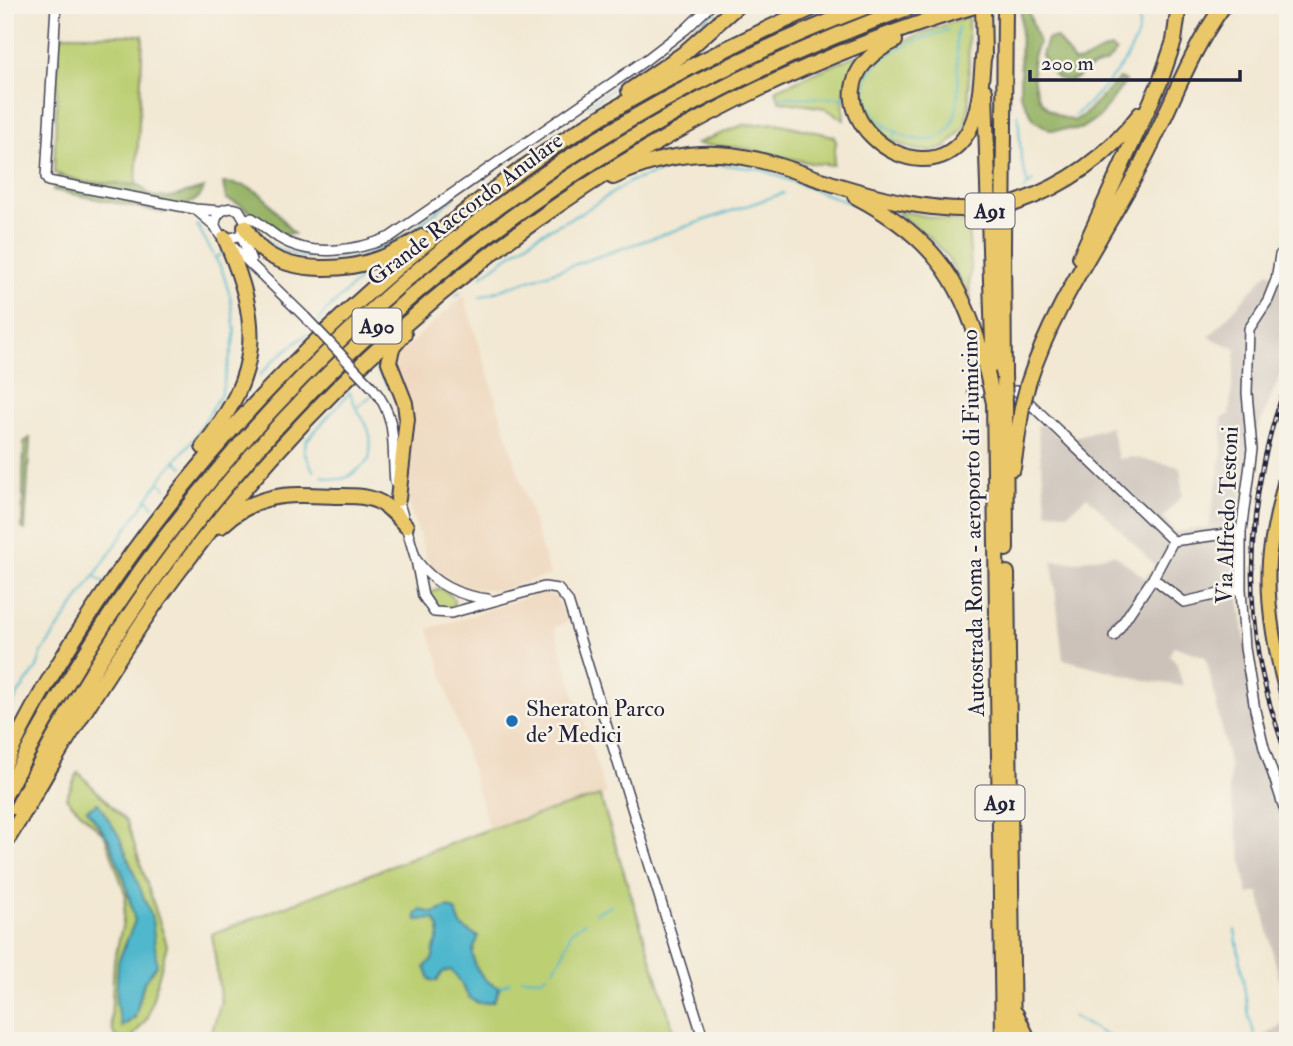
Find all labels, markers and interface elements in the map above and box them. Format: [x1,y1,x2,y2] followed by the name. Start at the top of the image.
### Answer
[1030,38,1240,82] scale bar
[1041,50,1094,77] text: 200 m
[361,126,569,292] street label: Grande Raccordo Anulare
[965,194,1014,228] road number: A91
[352,308,402,344] road number: A90
[955,329,992,718] street label: Autostrada Roma - aeroporto di Fiumicino
[1209,426,1245,604] street label: Via Alfredo Testoni
[526,694,665,749] place label: Sheraton Parco de' Medici
[504,713,520,729] marker: Sheraton Parco de' Medici
[976,786,1024,820] road number: A91

